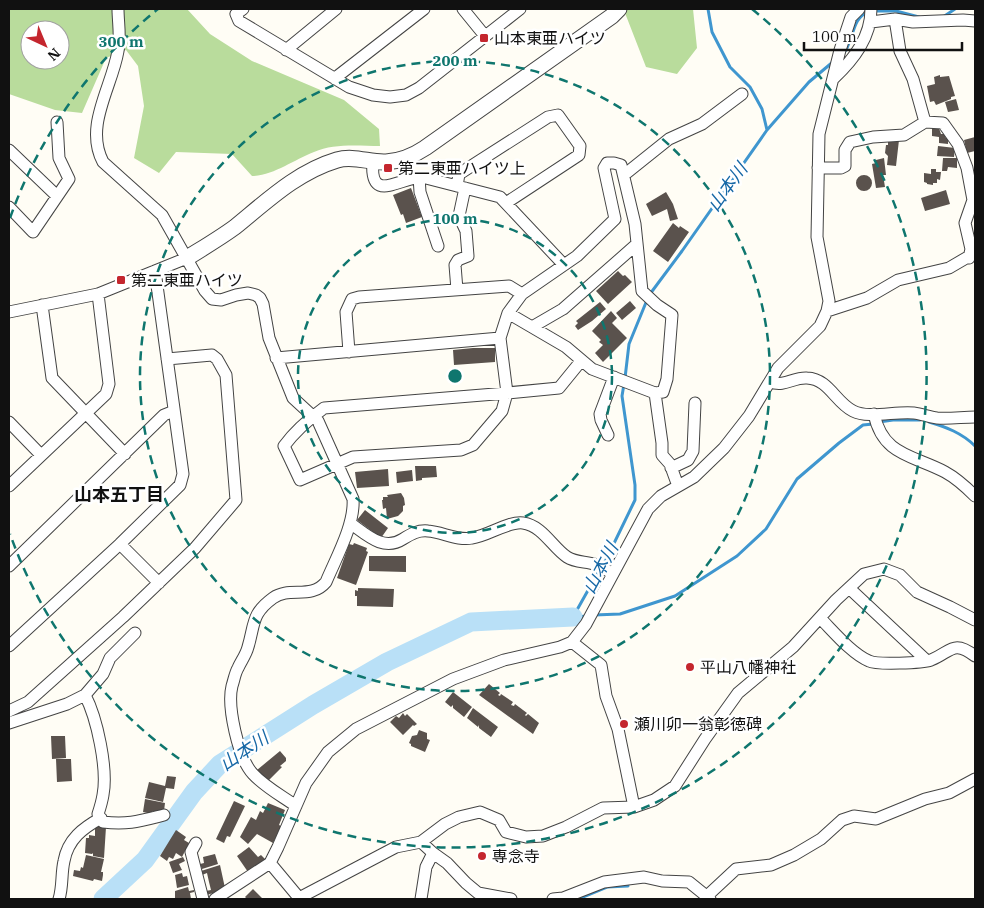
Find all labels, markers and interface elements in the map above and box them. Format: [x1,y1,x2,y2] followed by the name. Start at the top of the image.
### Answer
[20,20,70,70] north arrow
[804,20,962,52] scale bar
[812,27,857,46] text: 100 m
[494,28,606,48] place label: 山本東亜ハイツ
[98,32,144,51] text: 300 m
[478,32,490,44] marker: 山本東亜ハイツ
[44,44,64,65] text: N
[432,51,478,70] text: 200 m
[702,157,753,216] water label: 山本川
[398,158,526,178] place label: 第二東亜ハイツ上
[382,162,394,174] marker: 第二東亜ハイツ上
[432,209,478,228] text: 100 m
[131,270,243,290] place label: 第二東亜ハイツ
[115,274,127,286] marker: 第二東亜ハイツ
[446,367,464,385] centre of rings
[74,483,164,506] district label: 山本五丁目
[577,537,624,597] water label: 山本川
[700,657,796,677] place label: 平山八幡神社
[684,661,696,673] marker: 平山八幡神社
[634,714,762,734] place label: 瀬川卯一翁彰徳碑
[618,718,630,730] marker: 瀬川卯一翁彰徳碑
[215,725,274,776] water label: 山本川
[492,846,540,866] place label: 専念寺
[476,850,488,862] marker: 専念寺

